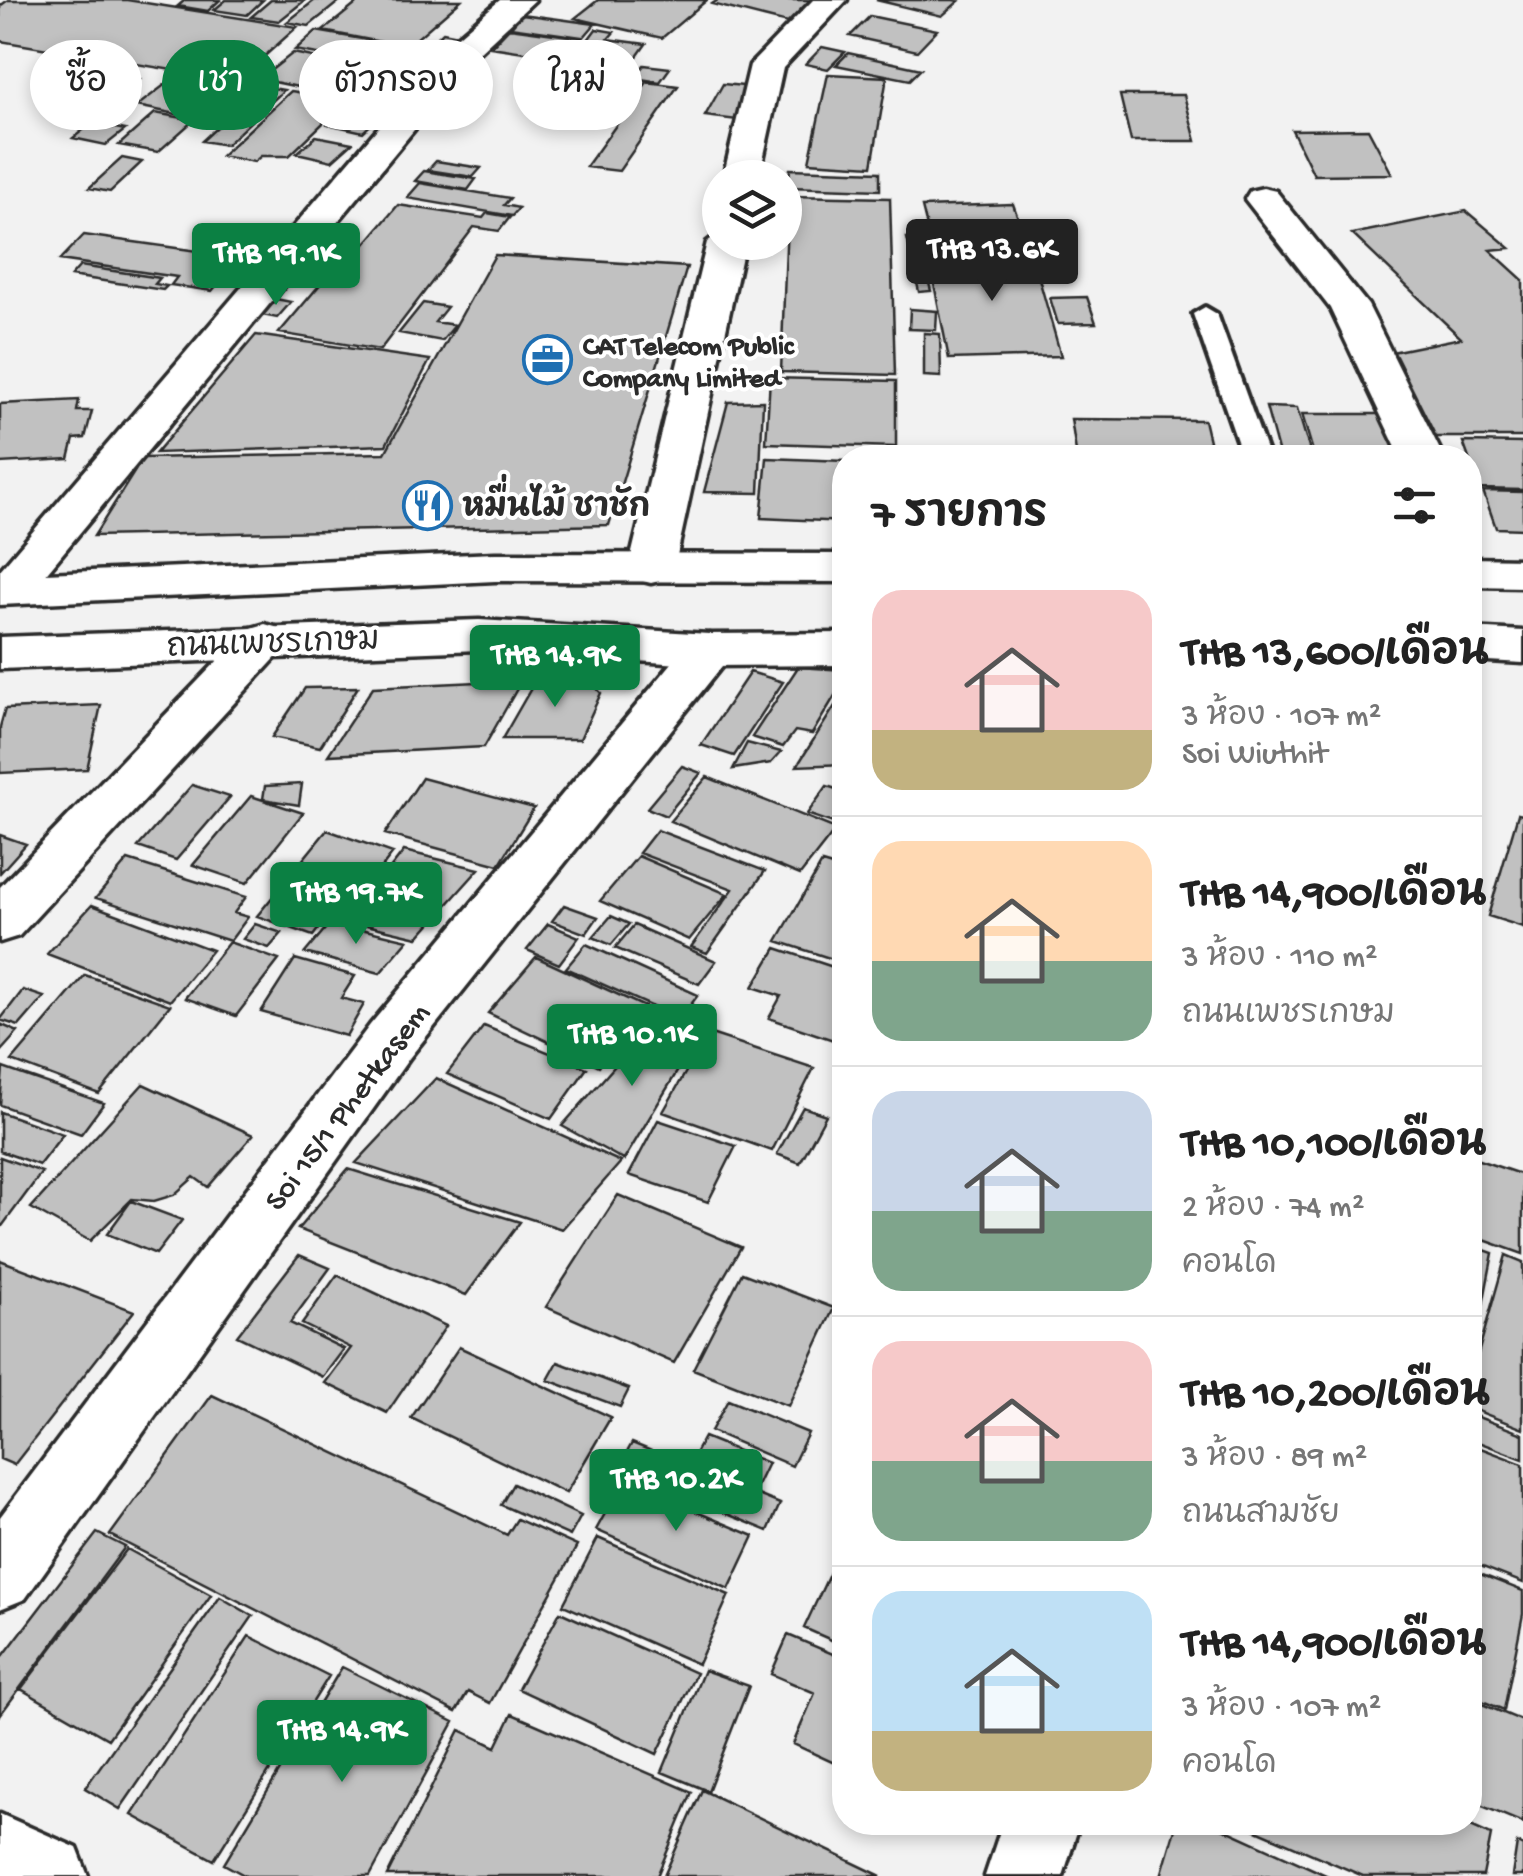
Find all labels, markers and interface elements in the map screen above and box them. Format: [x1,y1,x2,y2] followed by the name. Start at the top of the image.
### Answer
[30,40,142,130] chip: ซื้อ
[162,40,279,130] chip: เช่า
[299,40,493,130] chip: ตัวกรอง
[513,40,642,130] chip: ใหม่
[702,160,802,260] map controls
[702,160,802,260] button: layers
[878,219,1106,304] pin: THB 13.6K
[162,223,390,308] pin: THB 19.1K
[928,232,1056,270] text: THB 13.6K
[214,236,338,274] text: THB 19.1K
[583,332,795,397] place label: CAT Telecom Public Company Limited
[522,334,574,386] office icon: CAT Telecom Public Company Limited
[462,473,650,529] place label: หมื่นไม้ ชาชัก
[1387,478,1442,533] icon: filters
[401,479,453,531] restaurant icon: หมื่นไม้ ชาชัก
[872,493,1047,542] text: 7 รายการ
[166,623,380,669] street label: ถนนเพชรเกษม
[441,625,669,710] pin: THB 14.9K
[952,630,1072,750] icon: home
[1182,631,1489,680] text: THB 13,600/เดือน
[492,638,618,676] text: THB 14.9K
[1182,699,1381,737] text: 3 ห้อง · 107 m²
[1182,737,1327,775] text: Soi Wiuthit
[242,862,470,947] pin: THB 19.7K
[1182,872,1487,921] text: THB 14,900/เดือน
[292,875,420,913] text: THB 19.7K
[952,881,1072,1001] icon: home
[1182,940,1378,978] text: 3 ห้อง · 110 m²
[258,996,440,1220] street label: Soi 15/1 Phetkasem
[1182,997,1395,1035] text: ถนนเพชรเกษม
[518,1004,746,1089] pin: THB 10.1K
[569,1017,695,1055] text: THB 10.1K
[1182,1122,1487,1171] text: THB 10,100/เดือน
[952,1131,1072,1251] icon: home
[1182,1190,1364,1228] text: 2 ห้อง · 74 m²
[1182,1247,1276,1285] text: คอนโด
[1182,1372,1490,1421] text: THB 10,200/เดือน
[952,1381,1072,1501] icon: home
[1182,1440,1367,1478] text: 3 ห้อง · 89 m²
[562,1449,790,1534] pin: THB 10.2K
[612,1462,740,1500] text: THB 10.2K
[1182,1497,1340,1535] text: ถนนสามชัย
[1182,1622,1487,1671] text: THB 14,900/เดือน
[952,1631,1072,1751] icon: home
[1182,1690,1381,1728] text: 3 ห้อง · 107 m²
[228,1700,456,1785] pin: THB 14.9K
[279,1713,405,1751] text: THB 14.9K
[1182,1747,1276,1785] text: คอนโด

